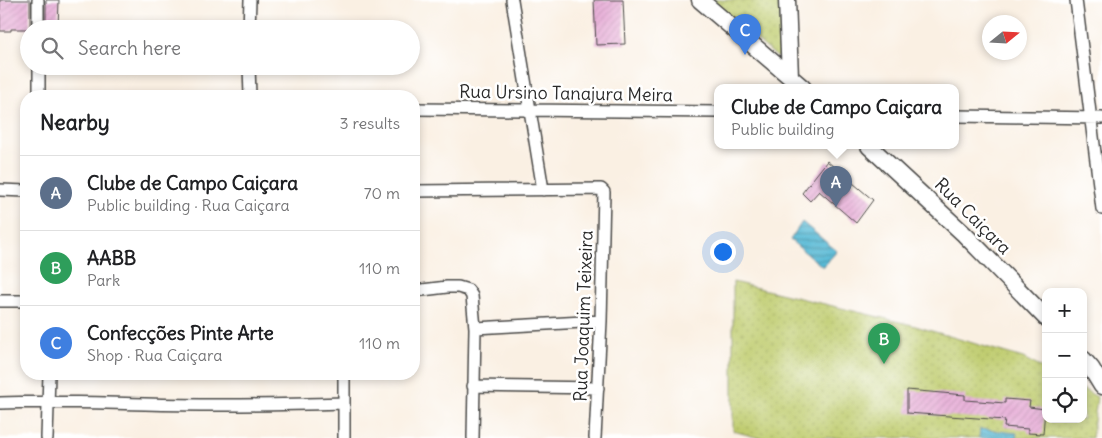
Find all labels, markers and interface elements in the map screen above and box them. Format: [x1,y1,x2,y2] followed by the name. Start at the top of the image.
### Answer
[729,14,761,55] pin: C
[982,15,1027,60] north arrow
[20,20,420,75] search box
[38,34,66,62] icon: search
[78,36,181,60] text: Search here
[459,80,673,106] street label: Rua Ursino Tanajura Meira
[714,84,959,149] popup
[731,95,942,119] text: Clube de Campo Caiçara
[40,109,110,136] text: Nearby
[340,113,400,133] text: 3 results
[731,119,834,139] text: Public building
[820,166,852,207] pin: A
[87,171,298,195] text: Clube de Campo Caiçara
[930,173,1016,259] street label: Rua Caiçara
[51,183,61,203] text: A
[364,183,400,203] text: 70 m
[87,195,290,215] text: Public building · Rua Caiçara
[569,230,597,402] street label: Rua Joaquim Teixeira
[710,239,736,265] your location
[87,246,136,270] text: AABB
[51,258,61,278] text: B
[359,258,400,278] text: 110 m
[87,270,120,290] text: Park
[1042,288,1087,423] map controls
[1042,288,1087,333] button: +
[87,321,274,345] text: Confecções Pinte Arte
[868,323,900,364] pin: B
[51,333,61,353] text: C
[359,333,400,353] text: 110 m
[1042,333,1087,378] button: −
[87,345,222,365] text: Shop · Rua Caiçara
[1042,378,1087,423] button: locate

